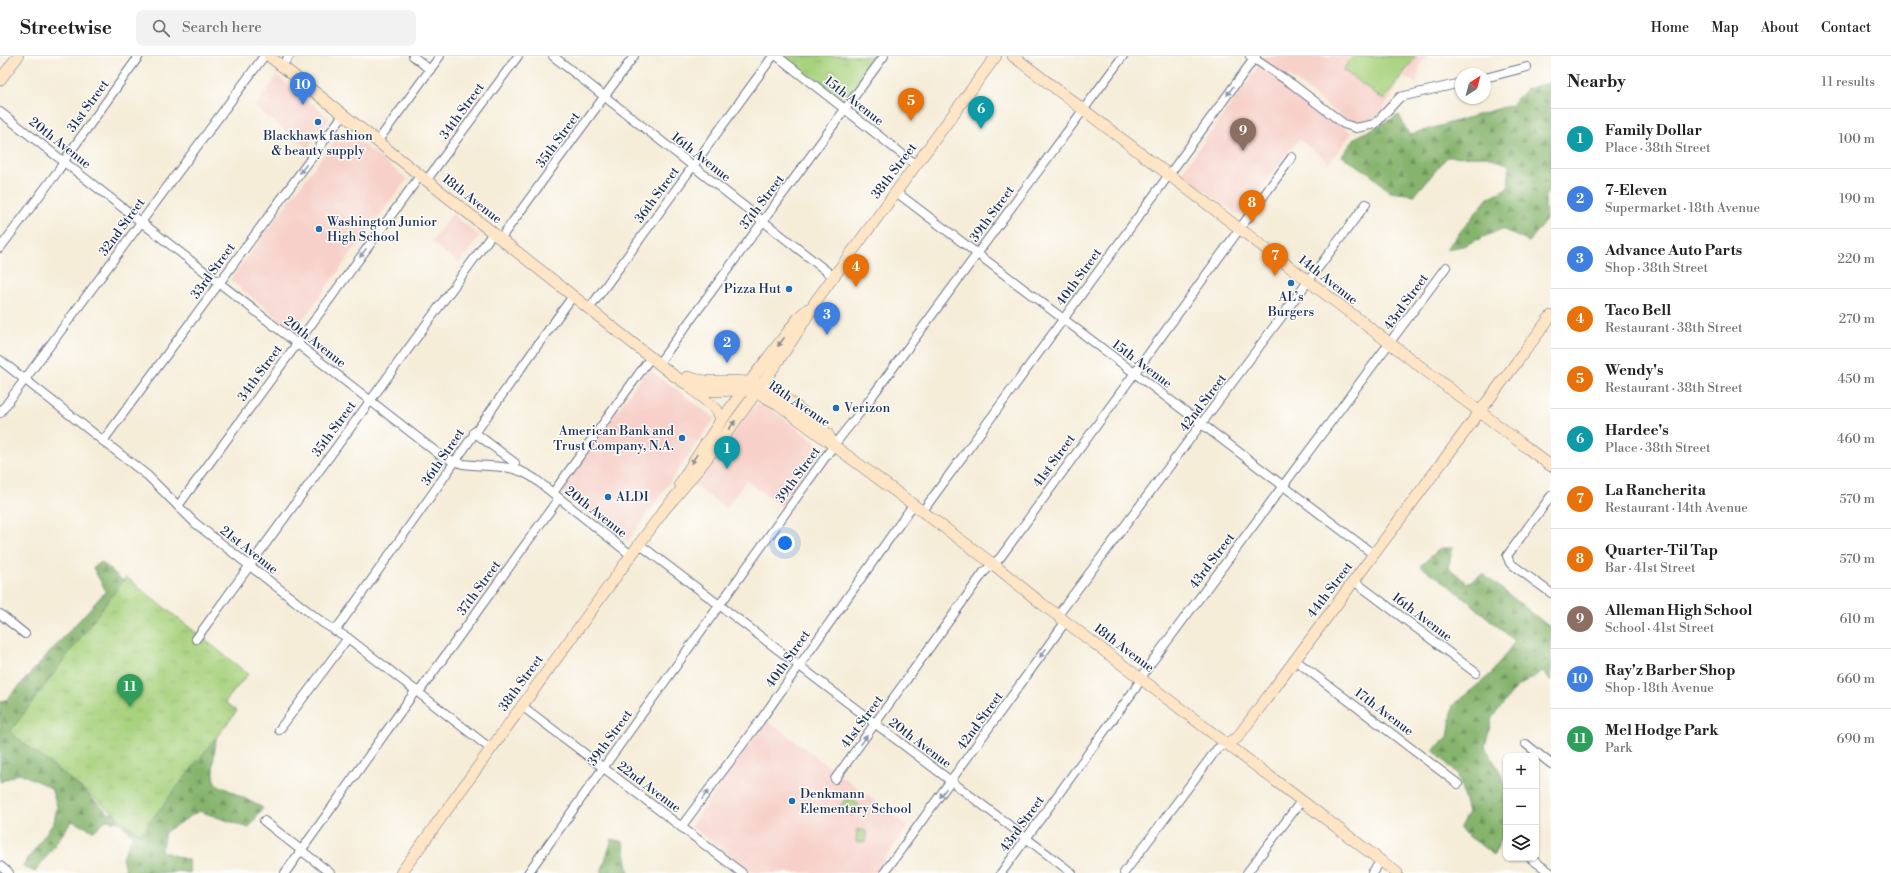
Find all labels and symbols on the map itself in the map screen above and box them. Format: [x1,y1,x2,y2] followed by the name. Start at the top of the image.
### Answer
[1455,68,1491,104] north arrow
[290,72,316,105] pin: 10
[821,73,887,129] street label: 15th Avenue
[64,76,113,135] street label: 31st Street
[436,79,488,142] street label: 34th Street
[1226,85,1234,96] one-way arrow
[898,88,924,121] pin: 5
[968,96,994,129] pin: 6
[532,109,584,171] street label: 35th Street
[26,114,94,172] street label: 20th Avenue
[313,117,323,127] marker: Blackhawk fashion & beauty supply
[1230,118,1256,151] pin: 9
[262,128,373,159] place label: Blackhawk fashion & beauty supply
[668,129,734,185] street label: 16th Avenue
[868,140,920,202] street label: 38th Street
[631,163,683,226] street label: 36th Street
[299,164,307,175] one-way arrow
[439,171,505,228] street label: 18th Avenue
[736,171,788,232] street label: 37th Street
[966,182,1018,245] street label: 39th Street
[1239,190,1265,223] pin: 8
[96,195,149,259] street label: 32nd Street
[326,214,437,245] place label: Washington Junior High School
[314,224,324,234] marker: Washington Junior High School
[187,240,239,302] street label: 33rd Street
[1262,243,1288,276] pin: 7
[1053,245,1105,309] street label: 40th Street
[359,247,367,258] one-way arrow
[1295,252,1361,308] street label: 14th Avenue
[843,254,869,287] pin: 4
[1380,270,1432,333] street label: 43rd Street
[1286,278,1296,288] marker: AL’s Burgers
[724,281,781,297] place label: Pizza Hut
[784,284,794,294] marker: Pizza Hut
[1267,289,1315,320] place label: AL’s Burgers
[814,302,840,335] pin: 3
[281,313,349,371] street label: 20th Avenue
[714,330,740,363] pin: 2
[776,336,785,347] one-way arrow
[1109,336,1175,392] street label: 15th Avenue
[234,341,286,404] street label: 34th Street
[1176,371,1230,435] street label: 42nd Street
[765,377,833,431] street label: 18th Avenue
[308,398,360,460] street label: 35th Street
[843,400,890,416] place label: Verizon
[831,403,841,413] marker: Verizon
[728,420,736,430] one-way arrow
[553,423,675,454] place label: American Bank and Trust Company, N.A.
[418,425,468,489] street label: 36th Street
[1029,431,1079,491] street label: 41st Street
[677,433,687,443] marker: American Bank and Trust Company, N.A.
[714,436,740,469] pin: 1
[772,443,824,506] street label: 39th Street
[691,453,698,465] one-way arrow
[562,483,630,541] street label: 20th Avenue
[615,489,649,505] place label: ALDI
[603,492,613,502] marker: ALDI
[217,522,281,578] street label: 21st Avenue
[1186,530,1238,592] street label: 43rd Street
[775,533,795,553] your location
[454,557,505,619] street label: 37th Street
[1304,558,1357,621] street label: 44th Street
[1389,589,1456,645] street label: 16th Avenue
[1091,620,1158,676] street label: 18th Avenue
[762,627,814,691] street label: 40th Street
[1039,647,1047,658] one-way arrow
[495,651,547,714] street label: 38th Street
[117,674,143,707] pin: 11
[1351,685,1417,740] street label: 17th Avenue
[953,688,1007,753] street label: 42nd Street
[837,692,887,752] street label: 41st Street
[584,706,636,769] street label: 39th Street
[886,714,955,772] street label: 20th Avenue
[859,735,868,746] one-way arrow
[614,758,684,816] street label: 22nd Avenue
[800,786,912,817] place label: Denkmann Elementary School
[939,787,947,798] one-way arrow
[700,790,709,801] one-way arrow
[996,792,1048,855] street label: 43rd Street
[787,796,797,806] marker: Denkmann Elementary School

